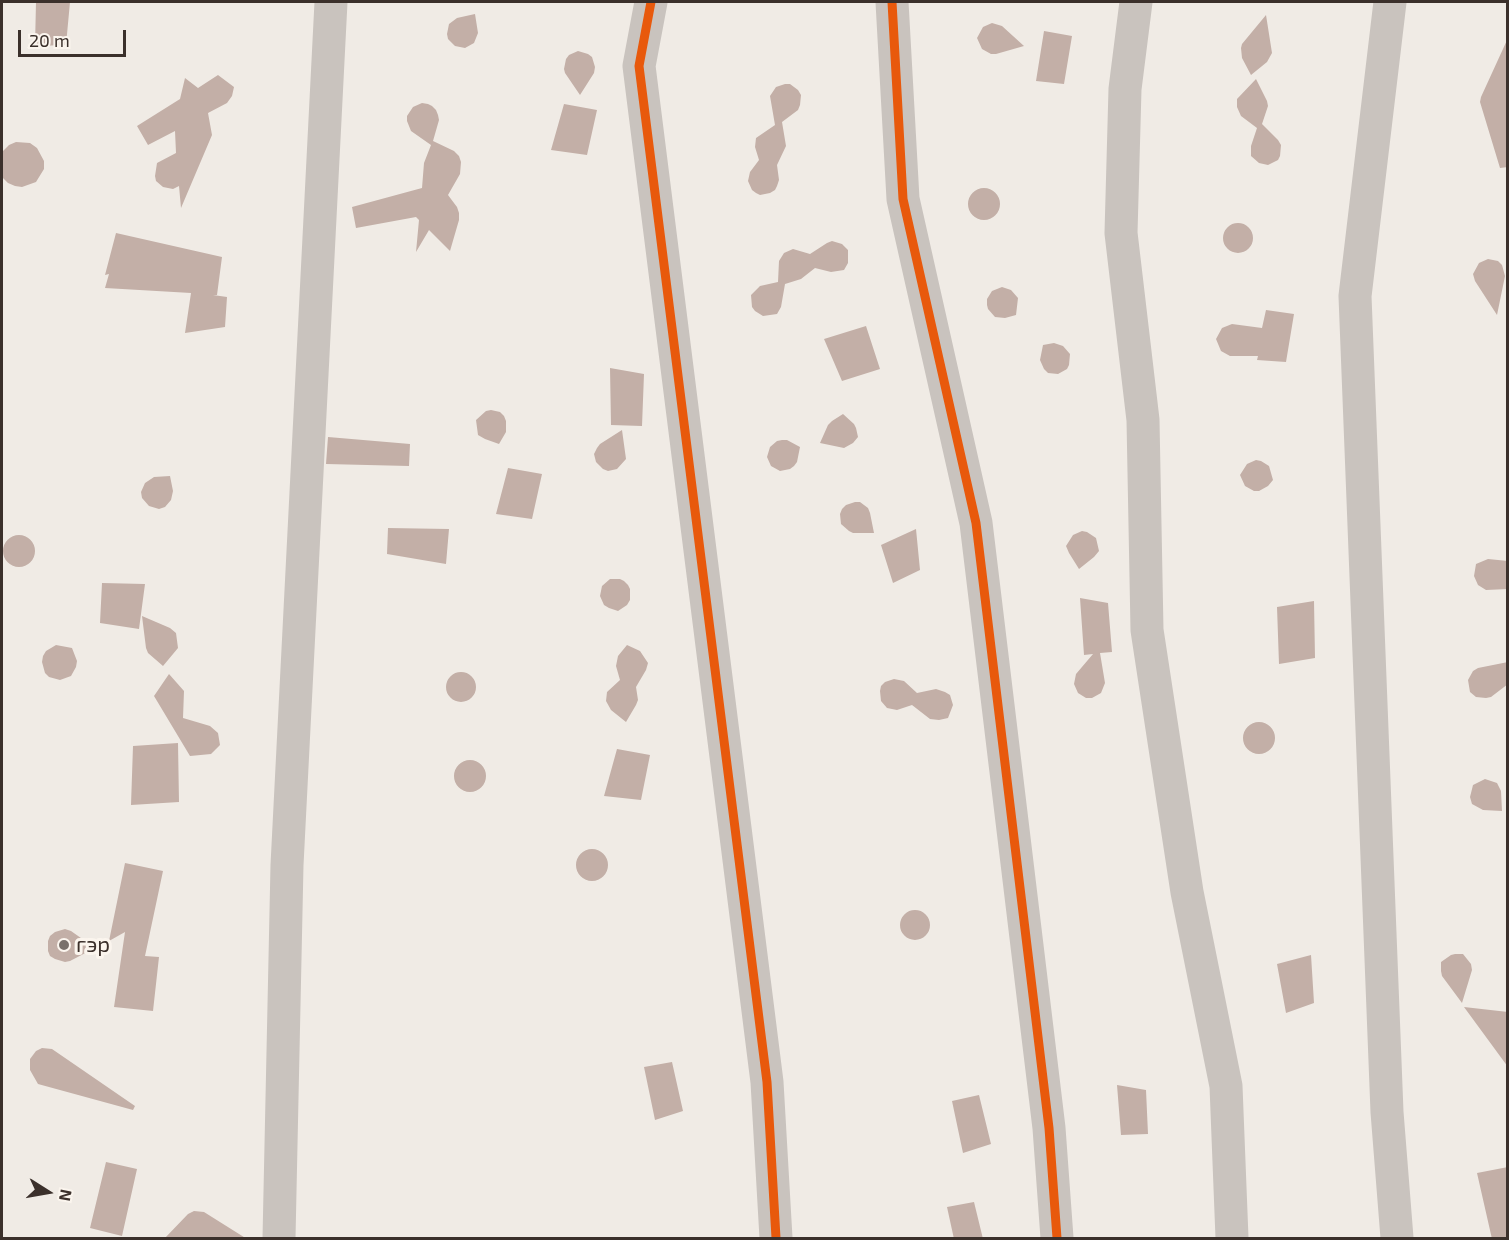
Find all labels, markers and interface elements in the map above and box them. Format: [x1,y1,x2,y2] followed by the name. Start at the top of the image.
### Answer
[21,18,129,56] scale bar
[29,29,70,51] text: 20 m
[76,932,110,958] place label: гэр
[57,938,71,952] marker: гэр
[18,1162,78,1222] north arrow
[56,1188,77,1203] text: N

